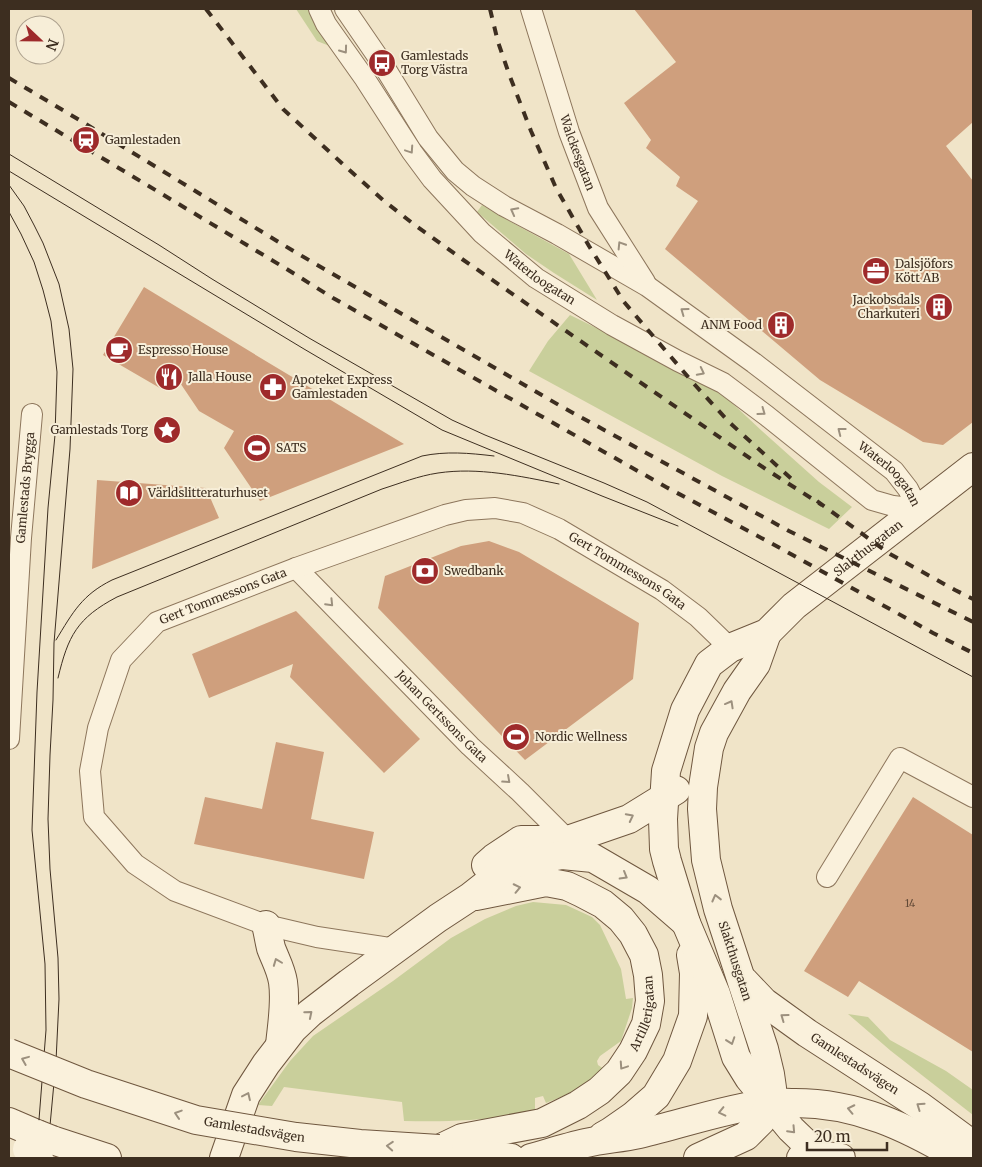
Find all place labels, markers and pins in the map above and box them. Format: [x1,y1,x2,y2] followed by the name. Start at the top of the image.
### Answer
[367,48,397,78] bus stop icon: Gamlestads Torg Västra
[401,48,468,77] place label: Gamlestads Torg Västra
[71,125,101,155] station icon: Gamlestaden
[105,132,181,147] place label: Gamlestaden
[861,256,891,286] office icon: Dalsjöfors Kött AB
[895,256,953,285] place label: Dalsjöfors Kött AB
[852,292,920,321] place label: Jackobsdals Charkuteri
[924,292,954,322] building icon: Jackobsdals Charkuteri
[766,310,796,340] building icon: ANM Food
[700,317,762,332] place label: ANM Food
[104,335,134,365] cafe icon: Espresso House
[138,342,228,357] place label: Espresso House
[154,362,184,392] restaurant icon: Jalla House
[187,369,251,384] place label: Jalla House
[258,372,288,402] pharmacy icon: Apoteket Express Gamlestaden
[291,372,392,401] place label: Apoteket Express Gamlestaden
[152,415,182,445] place icon: Gamlestads Torg
[51,422,149,437] place label: Gamlestads Torg
[242,433,272,463] sports icon: SATS
[276,440,306,455] place label: SATS
[114,478,144,508] library icon: Världslitteraturhuset
[147,485,268,500] place label: Världslitteraturhuset
[410,556,440,586] bank icon: Swedbank
[444,563,504,578] place label: Swedbank
[501,722,531,752] sports icon: Nordic Wellness
[535,729,627,744] place label: Nordic Wellness

